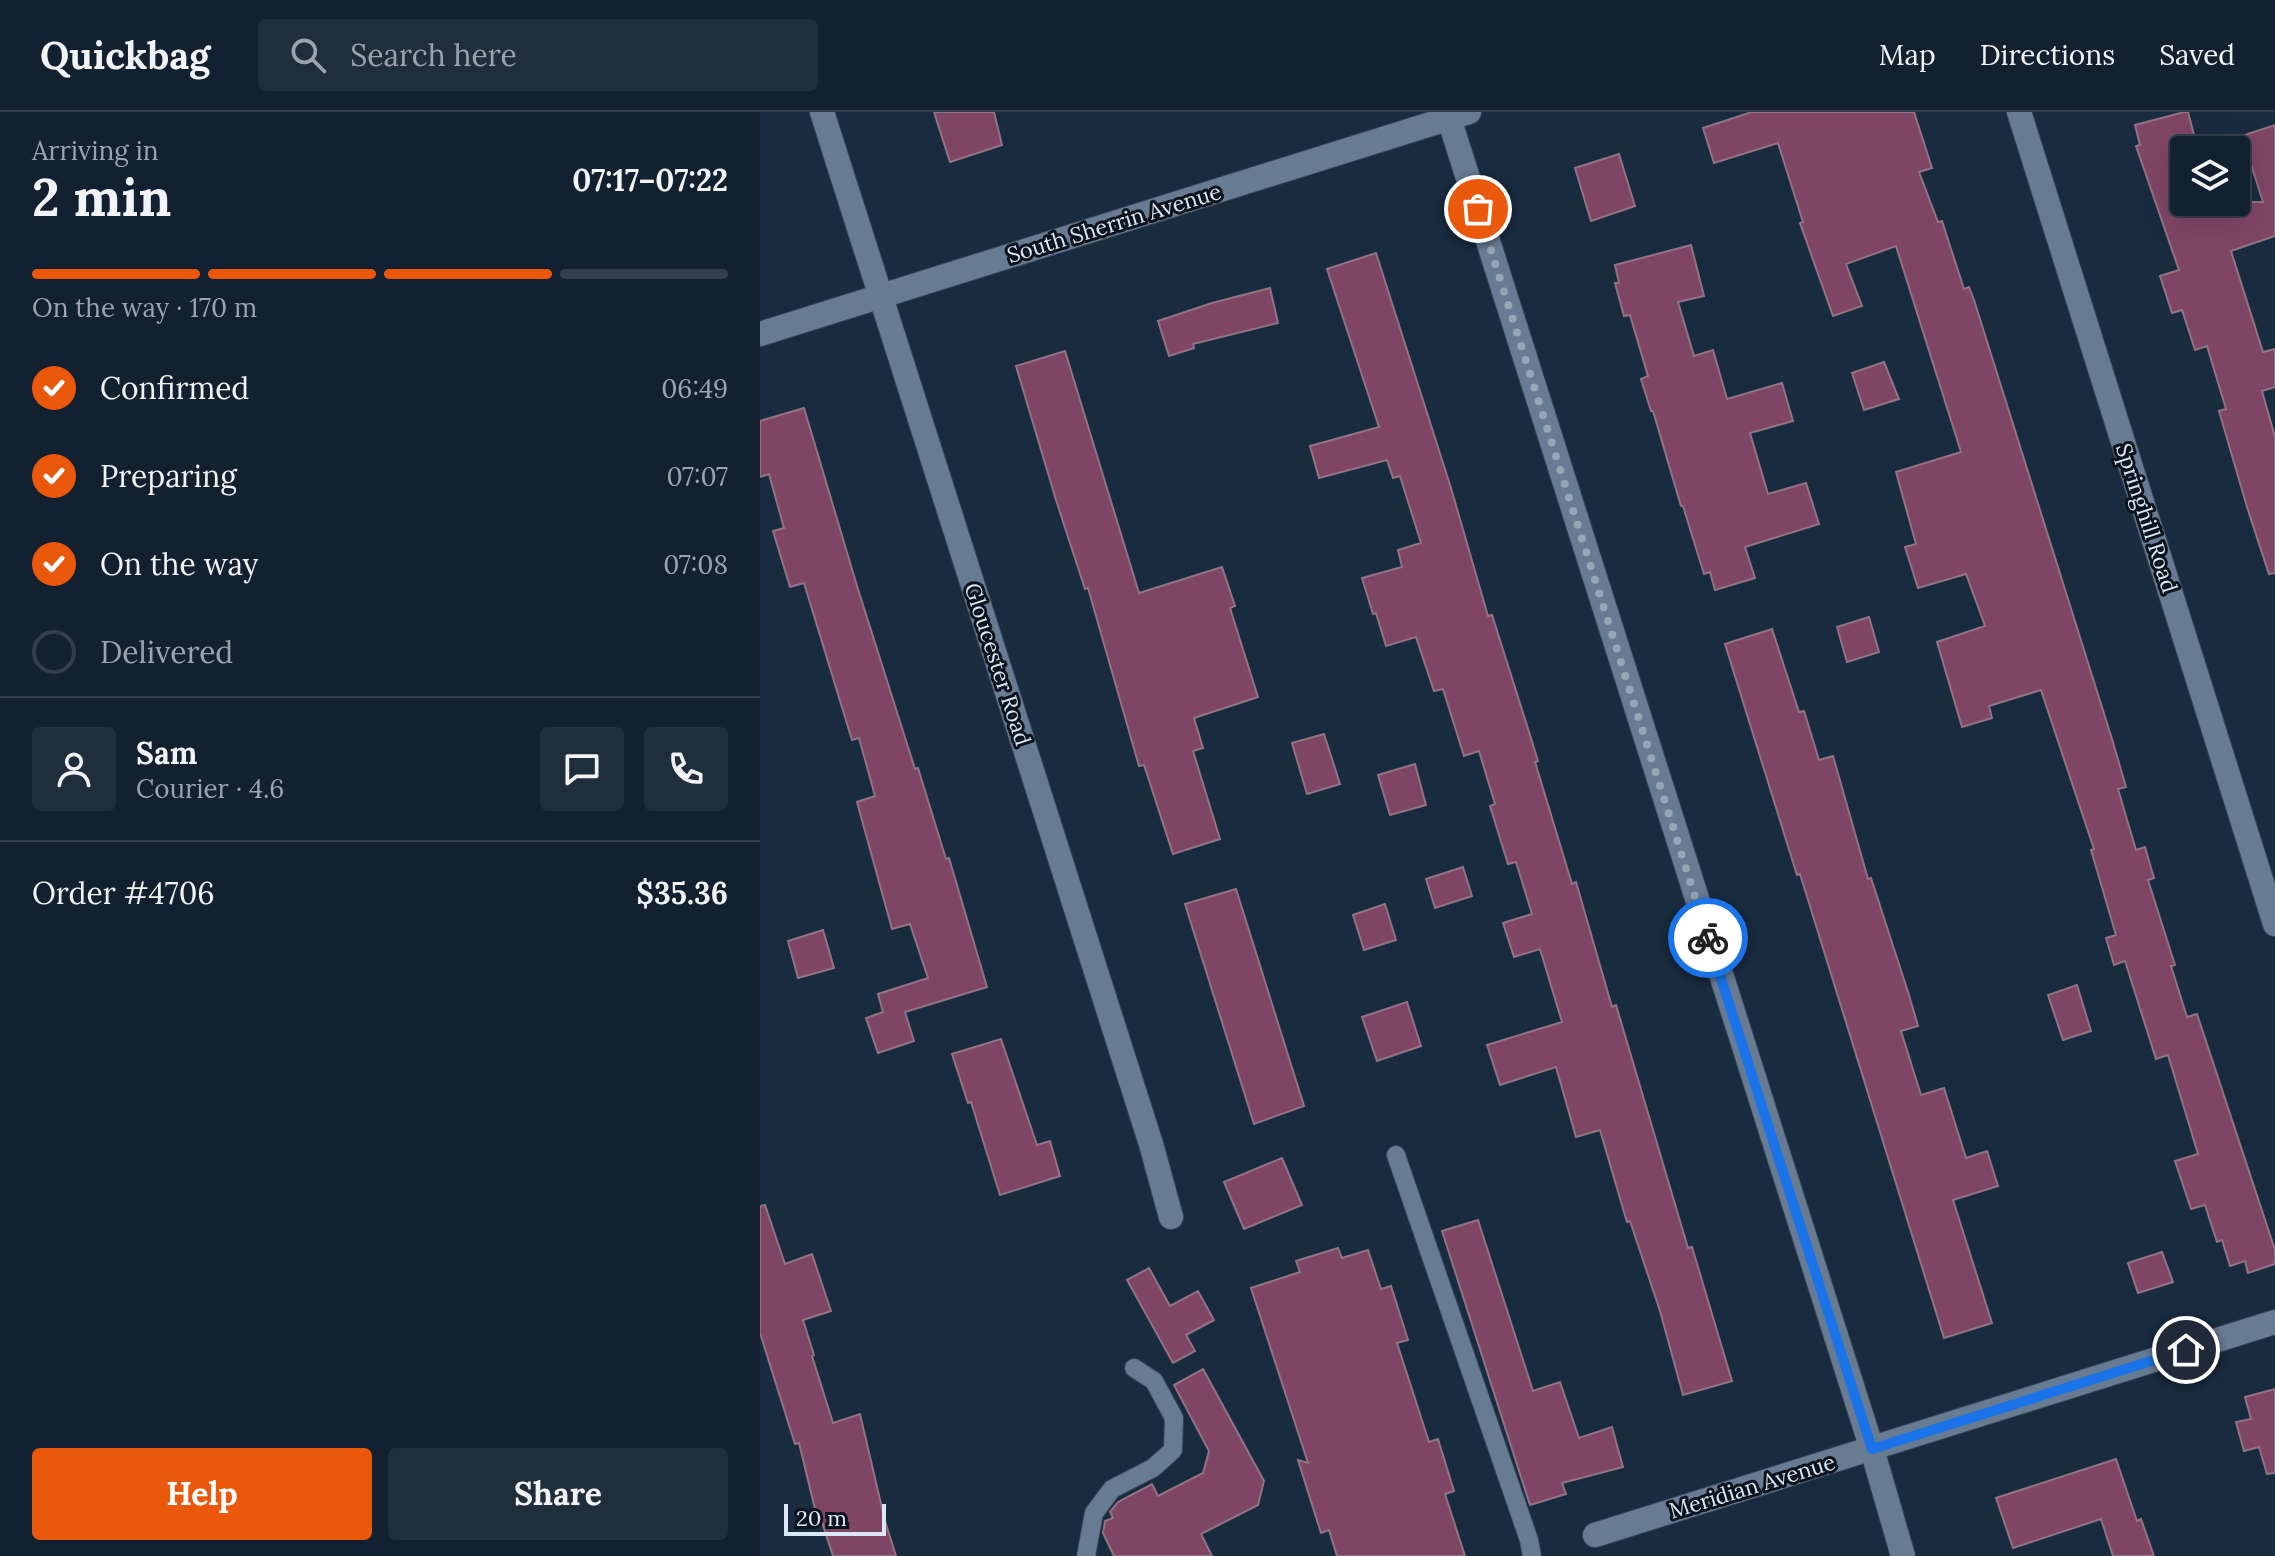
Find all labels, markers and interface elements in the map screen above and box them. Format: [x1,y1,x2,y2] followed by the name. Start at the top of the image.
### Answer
[258,19,818,91] search box
[40,31,210,79] text: Quickbag
[286,33,330,77] icon: search
[350,36,517,74] text: Search here
[1879,37,1936,73] text: Map
[1980,37,2115,73] text: Directions
[2159,37,2235,73] text: Saved
[32,134,159,167] text: Arriving in
[2170,136,2250,216] map controls
[2170,136,2250,216] button: layers
[572,161,728,199] text: 07:17–07:22
[32,164,171,230] text: 2 min
[1444,175,1512,243] pin
[1003,177,1225,269] street label: South Sherrin Avenue
[1456,187,1500,231] icon: bag
[32,291,257,324] text: On the way · 170 m
[32,366,76,410] icon: check
[100,369,249,407] text: Confirmed
[661,372,728,405] text: 06:49
[2110,440,2184,596] street label: Springhill Road
[32,454,76,498] icon: check
[100,457,237,495] text: Preparing
[666,460,728,493] text: 07:07
[32,542,76,586] icon: check
[100,545,258,583] text: On the way
[663,548,728,581] text: 07:08
[959,579,1037,749] street label: Gloucester Road
[100,633,233,671] text: Delivered
[32,727,116,811] button: person
[540,727,624,811] button: chat
[644,727,728,811] button: phone
[136,734,197,772] text: Sam
[136,772,284,805] text: Courier · 4.6
[32,874,215,912] text: Order #4706
[636,874,728,912] text: $35.36
[1668,898,1748,978] courier
[1686,916,1730,960] icon: bike
[2152,1316,2220,1384] pin
[2164,1328,2208,1372] icon: home
[1666,1447,1838,1525] street label: Meridian Avenue
[32,1448,372,1540] button: Help
[388,1448,728,1540] button: Share
[784,1500,886,1536] scale bar
[796,1504,847,1532] text: 20 m

